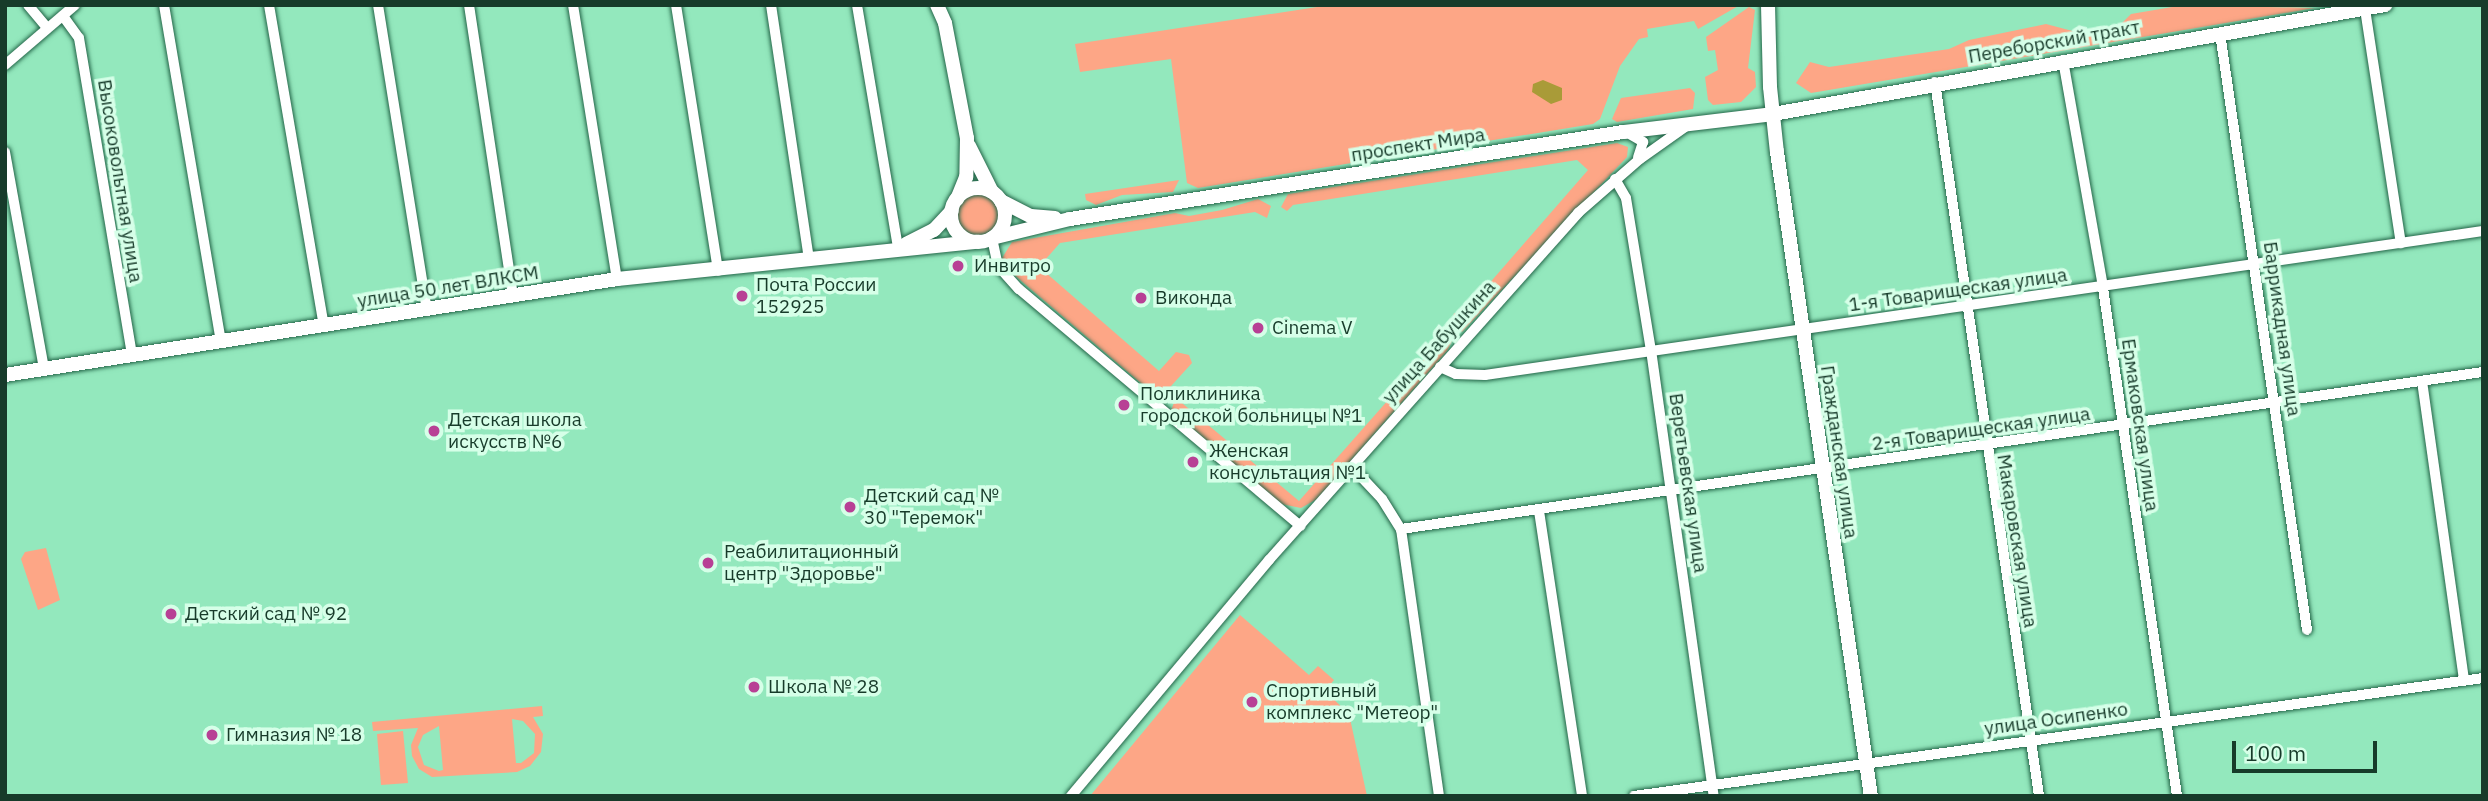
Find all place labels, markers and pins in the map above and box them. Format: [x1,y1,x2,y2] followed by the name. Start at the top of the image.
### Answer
[974,255,1051,277] place label: Инвитро
[948,256,968,276] marker: Инвитро
[756,274,876,318] place label: Почта России 152925
[1155,287,1232,309] place label: Виконда
[734,288,750,304] marker: Почта России 152925
[1133,290,1149,306] marker: Виконда
[1272,317,1353,339] place label: Cinema V
[1250,320,1266,336] marker: Cinema V
[1140,383,1362,427] place label: Поликлиника городской больницы №1
[1114,395,1134,415] marker: Поликлиника городской больницы №1
[448,409,582,453] place label: Детская школа искусств №6
[426,423,442,439] marker: Детская школа искусств №6
[1209,440,1366,484] place label: Женская консультация №1
[1183,452,1203,472] marker: Женская консультация №1
[864,485,999,529] place label: Детский сад № 30 "Теремок"
[842,499,858,515] marker: Детский сад № 30 "Теремок"
[724,541,899,585] place label: Реабилитационный центр "Здоровье"
[698,553,718,573] marker: Реабилитационный центр "Здоровье"
[185,603,347,625] place label: Детский сад № 92
[163,606,179,622] marker: Детский сад № 92
[768,676,879,698] place label: Школа № 28
[746,679,762,695] marker: Школа № 28
[1266,680,1438,724] place label: Спортивный комплекс "Метеор"
[1244,694,1260,710] marker: Спортивный комплекс "Метеор"
[226,724,362,746] place label: Гимназия № 18
[204,727,220,743] marker: Гимназия № 18

